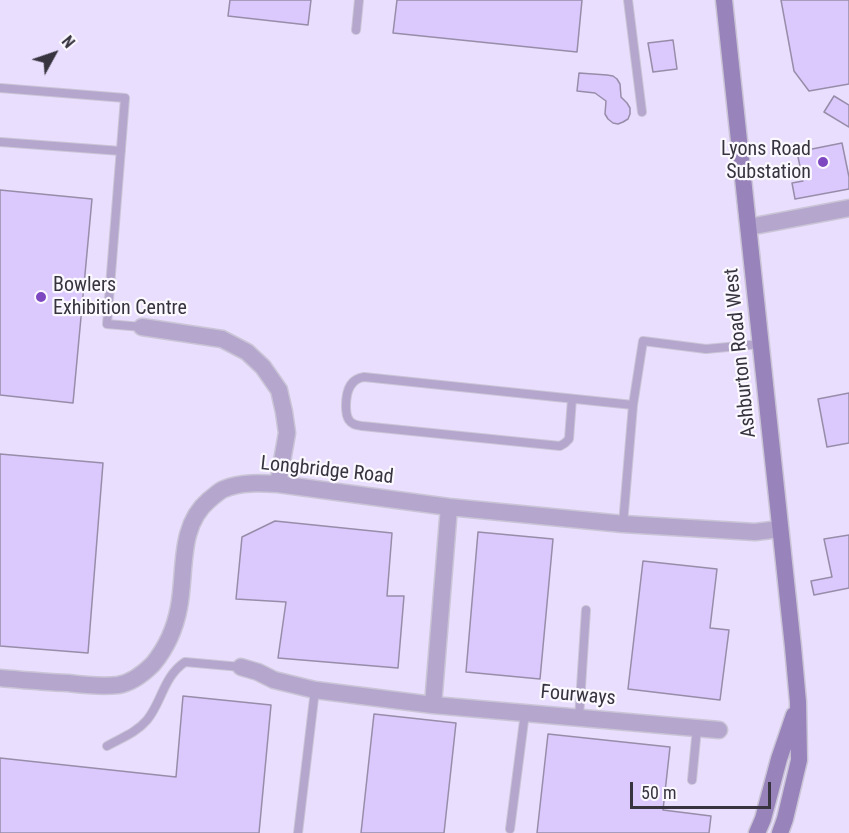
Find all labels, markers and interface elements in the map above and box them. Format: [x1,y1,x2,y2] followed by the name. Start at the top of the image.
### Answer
[24,24,84,84] north arrow
[58,32,79,52] text: N
[721,138,811,185] place label: Lyons Road Substation
[816,155,830,169] marker: Lyons Road Substation
[720,267,762,439] street label: Ashburton Road West
[53,274,187,321] place label: Bowlers Exhibition Centre
[34,290,48,304] marker: Bowlers Exhibition Centre
[259,452,395,490] street label: Longbridge Road
[539,681,617,711] street label: Fourways
[633,770,774,808] scale bar
[641,782,676,803] text: 50 m

